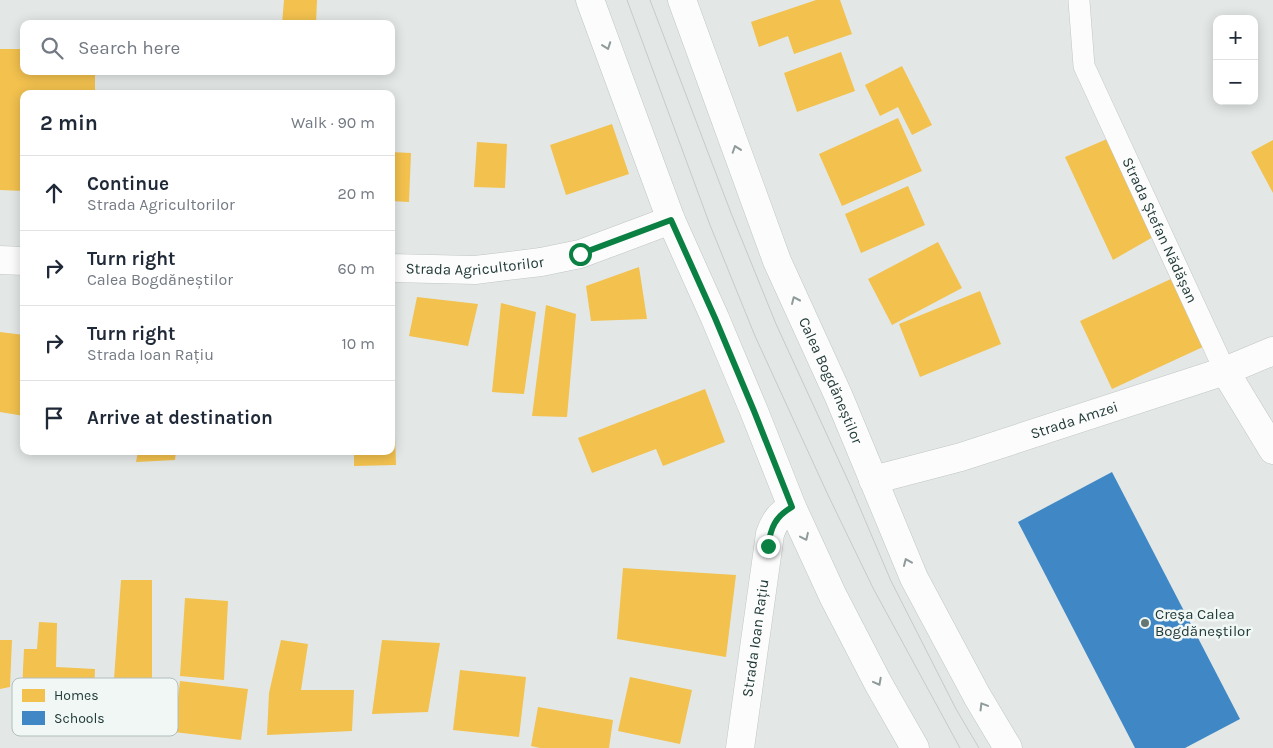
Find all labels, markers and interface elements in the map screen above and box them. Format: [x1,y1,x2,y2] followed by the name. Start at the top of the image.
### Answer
[1213,15,1258,105] map controls
[1213,15,1258,60] button: +
[20,20,395,75] search box
[38,34,66,62] icon: search
[78,37,180,59] text: Search here
[601,41,611,50] one-way arrow
[1213,60,1258,105] button: −
[40,111,98,135] text: 2 min
[291,113,375,132] text: Walk · 90 m
[732,145,742,154] one-way arrow
[1118,154,1201,306] street label: Strada Ștefan Nădășan
[87,173,169,195] text: Continue
[40,179,68,207] icon: ahead
[337,184,375,203] text: 20 m
[87,195,235,214] text: Strada Agricultorilor
[569,243,592,266] route start
[87,248,176,270] text: Turn right
[405,252,546,279] street label: Strada Agricultorilor
[40,254,68,282] icon: right
[338,259,375,278] text: 60 m
[87,270,233,289] text: Calea Bogdăneștilor
[791,296,801,305] one-way arrow
[795,314,867,447] street label: Calea Bogdăneștilor
[87,323,176,345] text: Turn right
[40,329,68,357] icon: right
[341,334,375,353] text: 10 m
[87,345,214,364] text: Strada Ioan Rațiu
[1028,397,1120,443] street label: Strada Amzei
[40,404,68,432] icon: arrive
[87,407,273,429] text: Arrive at destination
[799,532,810,541] one-way arrow
[757,535,780,558] route end
[903,558,914,567] one-way arrow
[738,578,773,698] street label: Strada Ioan Rațiu
[1155,605,1251,640] place label: Creșa Calea Bogdăneștilor
[1139,617,1151,629] marker: Creșa Calea Bogdăneștilor
[872,677,882,686] one-way arrow
[12,678,178,736] legend
[54,687,99,704] text: Homes
[979,703,989,712] one-way arrow
[54,710,105,727] text: Schools

